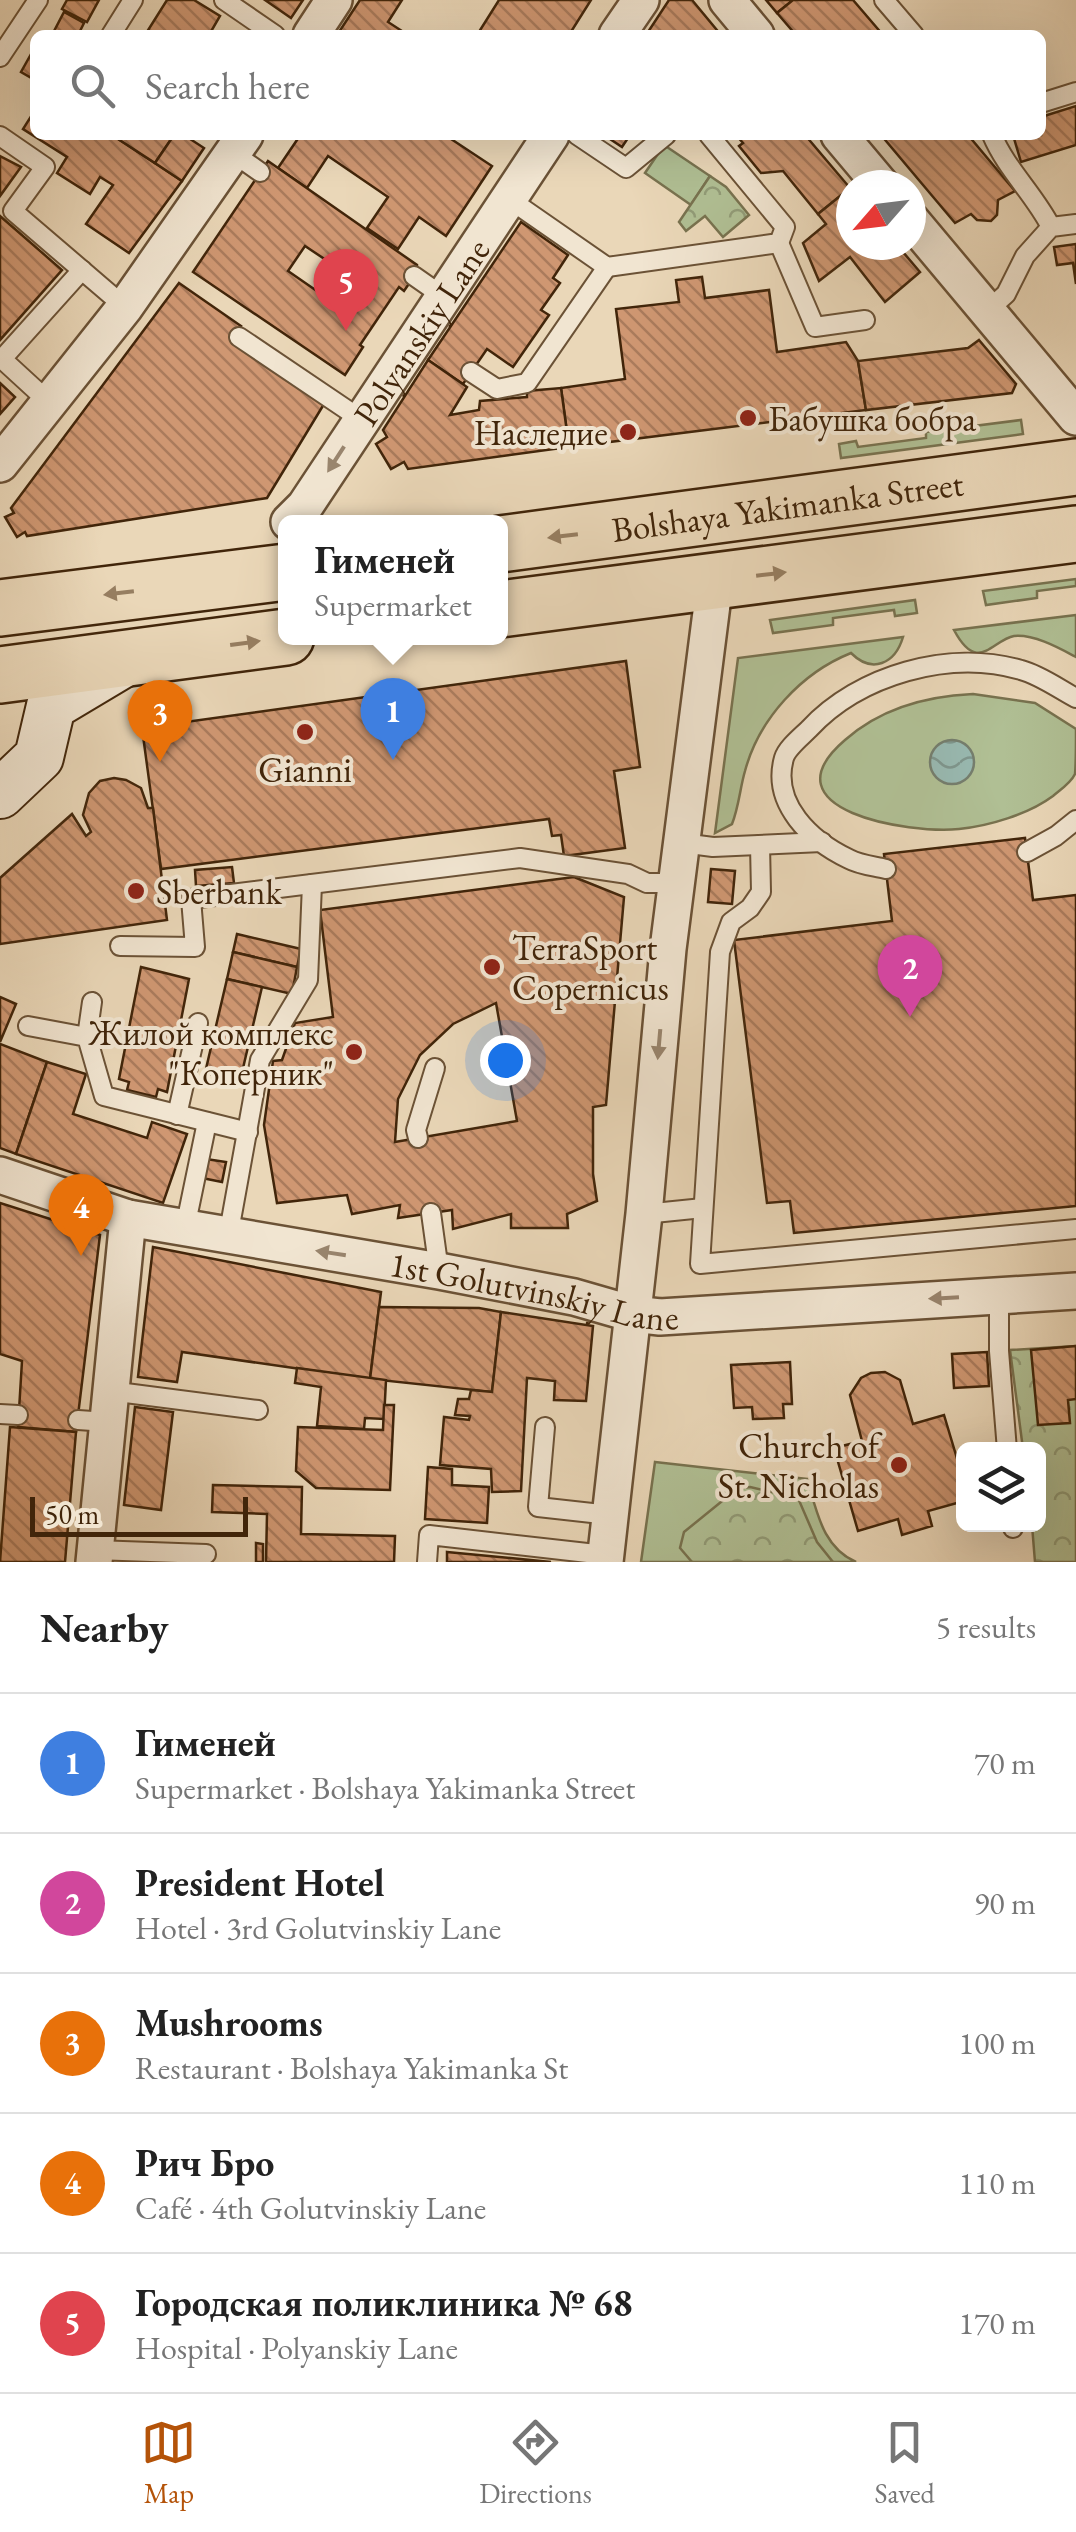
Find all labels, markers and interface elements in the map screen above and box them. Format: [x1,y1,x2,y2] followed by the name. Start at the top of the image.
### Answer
[30,30,1046,140] search box
[65,58,120,113] icon: search
[145,61,310,110] text: Search here
[836,170,926,260] north arrow
[342,229,499,434] street label: Polyanskiy Lane
[314,248,378,331] pin: 5
[768,396,976,442] place label: Бабушка бобра
[737,407,759,429] marker: Бабушка бобра
[474,410,608,455] place label: Наследие
[617,421,639,443] marker: Наследие
[328,445,346,472] one-way arrow
[609,460,966,551] street label: Bolshaya Yakimanka Street
[278,515,508,645] popup
[547,528,578,544] one-way arrow
[314,535,455,584] text: Гименей
[755,565,787,581] one-way arrow
[314,584,472,626] text: Supermarket
[103,585,135,601] one-way arrow
[229,634,261,650] one-way arrow
[360,678,426,760] pin: 1
[128,680,192,762] pin: 3
[294,721,316,743] marker: Gianni
[258,747,352,792] place label: Gianni
[156,869,282,914] place label: Sberbank
[125,880,147,902] marker: Sberbank
[512,925,669,1010] place label: TerraSport Copernicus
[878,934,942,1017] pin: 2
[481,956,503,978] marker: TerraSport Copernicus
[87,1010,334,1096] place label: Жилой комплекс "Коперник"
[651,1029,667,1061] one-way arrow
[480,1035,531,1086] your location
[343,1041,365,1063] marker: Жилой комплекс "Коперник"
[48,1174,114,1256] pin: 4
[386,1241,680,1340] street label: 1st Golutvinskiy Lane
[315,1245,347,1261] one-way arrow
[927,1290,959,1306] one-way arrow
[718,1423,883,1508] place label: Church of St. Nicholas
[956,1442,1046,1532] map controls
[956,1442,1046,1532] button: layers
[888,1454,910,1476] marker: Church of St. Nicholas
[30,1492,248,1536] scale bar
[45,1496,99,1532] text: 50 m
[40,1600,169,1655] text: Nearby
[936,1606,1036,1648] text: 5 results
[135,1718,276,1767] text: Гименей
[64,1742,81,1784] text: 1
[974,1742,1036,1784] text: 70 m
[135,1767,635,1809] text: Supermarket · Bolshaya Yakimanka Street
[135,1858,385,1907] text: President Hotel
[64,1882,81,1924] text: 2
[974,1882,1036,1924] text: 90 m
[135,1907,501,1949] text: Hotel · 3rd Golutvinskiy Lane
[135,1998,323,2047] text: Mushrooms
[64,2022,81,2064] text: 3
[959,2022,1036,2064] text: 100 m
[135,2047,568,2089] text: Restaurant · Bolshaya Yakimanka St
[135,2138,274,2187] text: Рич Бро
[64,2162,81,2204] text: 4
[959,2162,1036,2204] text: 110 m
[135,2187,486,2229] text: Café · 4th Golutvinskiy Lane
[135,2278,633,2327] text: Городская поликлиника № 68
[64,2302,81,2344] text: 5
[959,2302,1036,2344] text: 170 m
[135,2327,458,2369] text: Hospital · Polyanskiy Lane
[141,2415,196,2511] tab: Map
[479,2415,592,2511] tab: Directions
[875,2415,935,2511] tab: Saved

